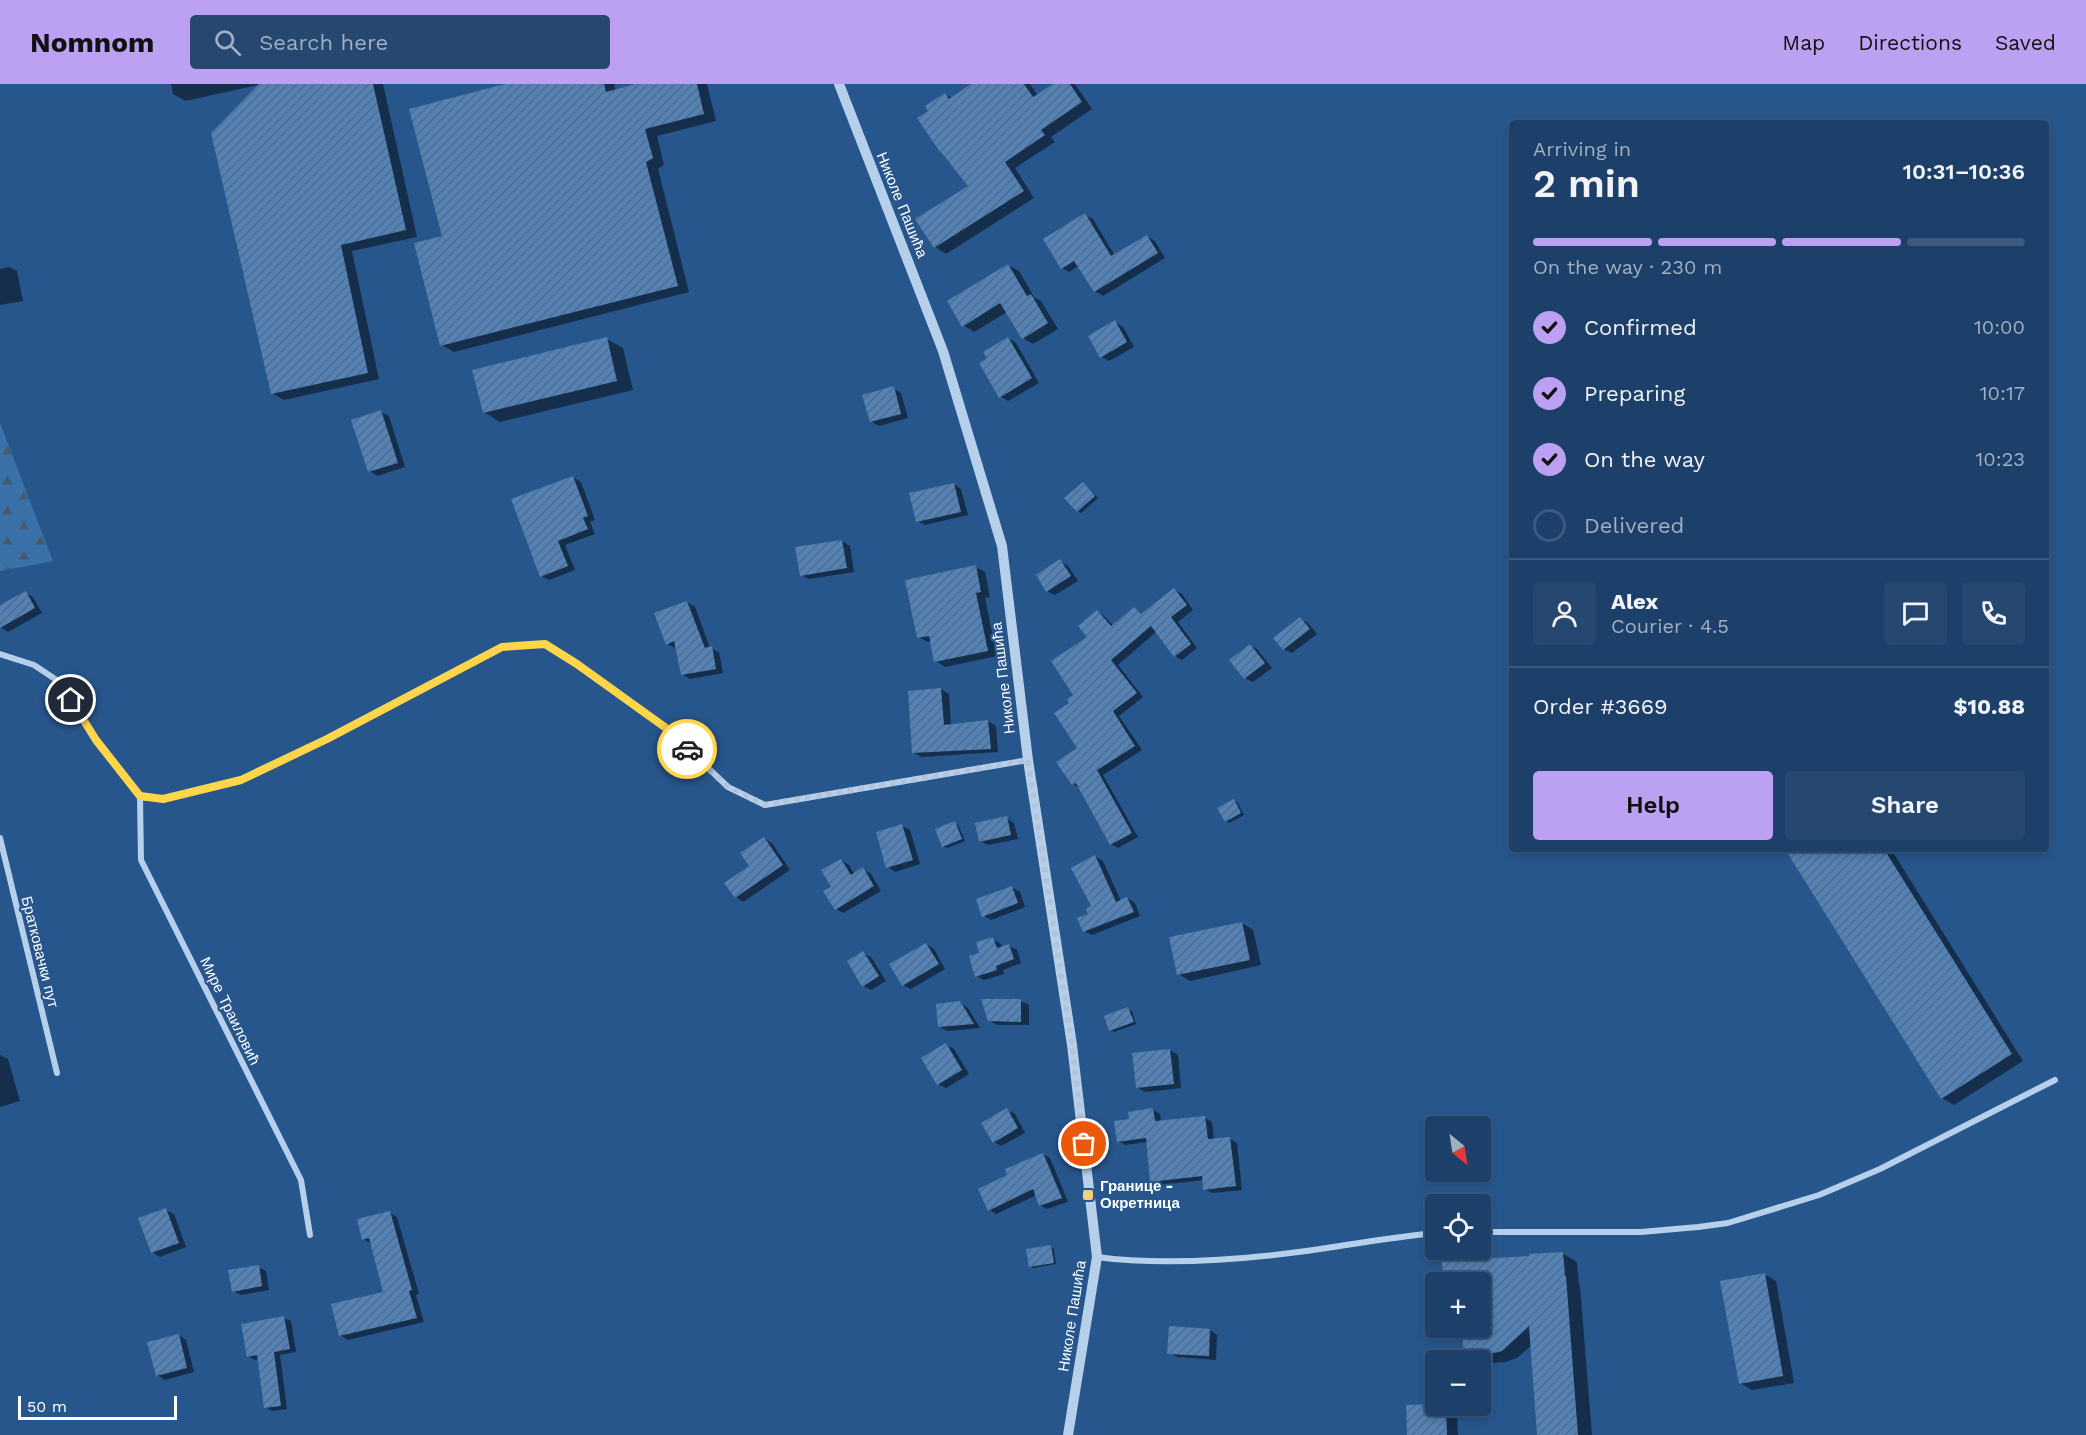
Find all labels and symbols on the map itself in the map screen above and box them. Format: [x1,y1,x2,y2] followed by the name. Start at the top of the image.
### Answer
[873,150,932,261] street label: Николе Пашића
[987,620,1019,735] street label: Николе Пашића
[45,674,96,725] pin
[657,719,717,779] courier
[17,894,63,1010] street label: Братковачки пут
[196,954,264,1068] street label: Мире Траиловић
[1425,1116,1491,1182] north arrow
[1058,1118,1109,1169] pin
[1100,1177,1181,1212] place label: Границе - Окретница
[1081,1188,1095,1202] marker: Границе - Окретница
[1054,1258,1090,1373] street label: Николе Пашића
[18,1393,177,1420] scale bar

